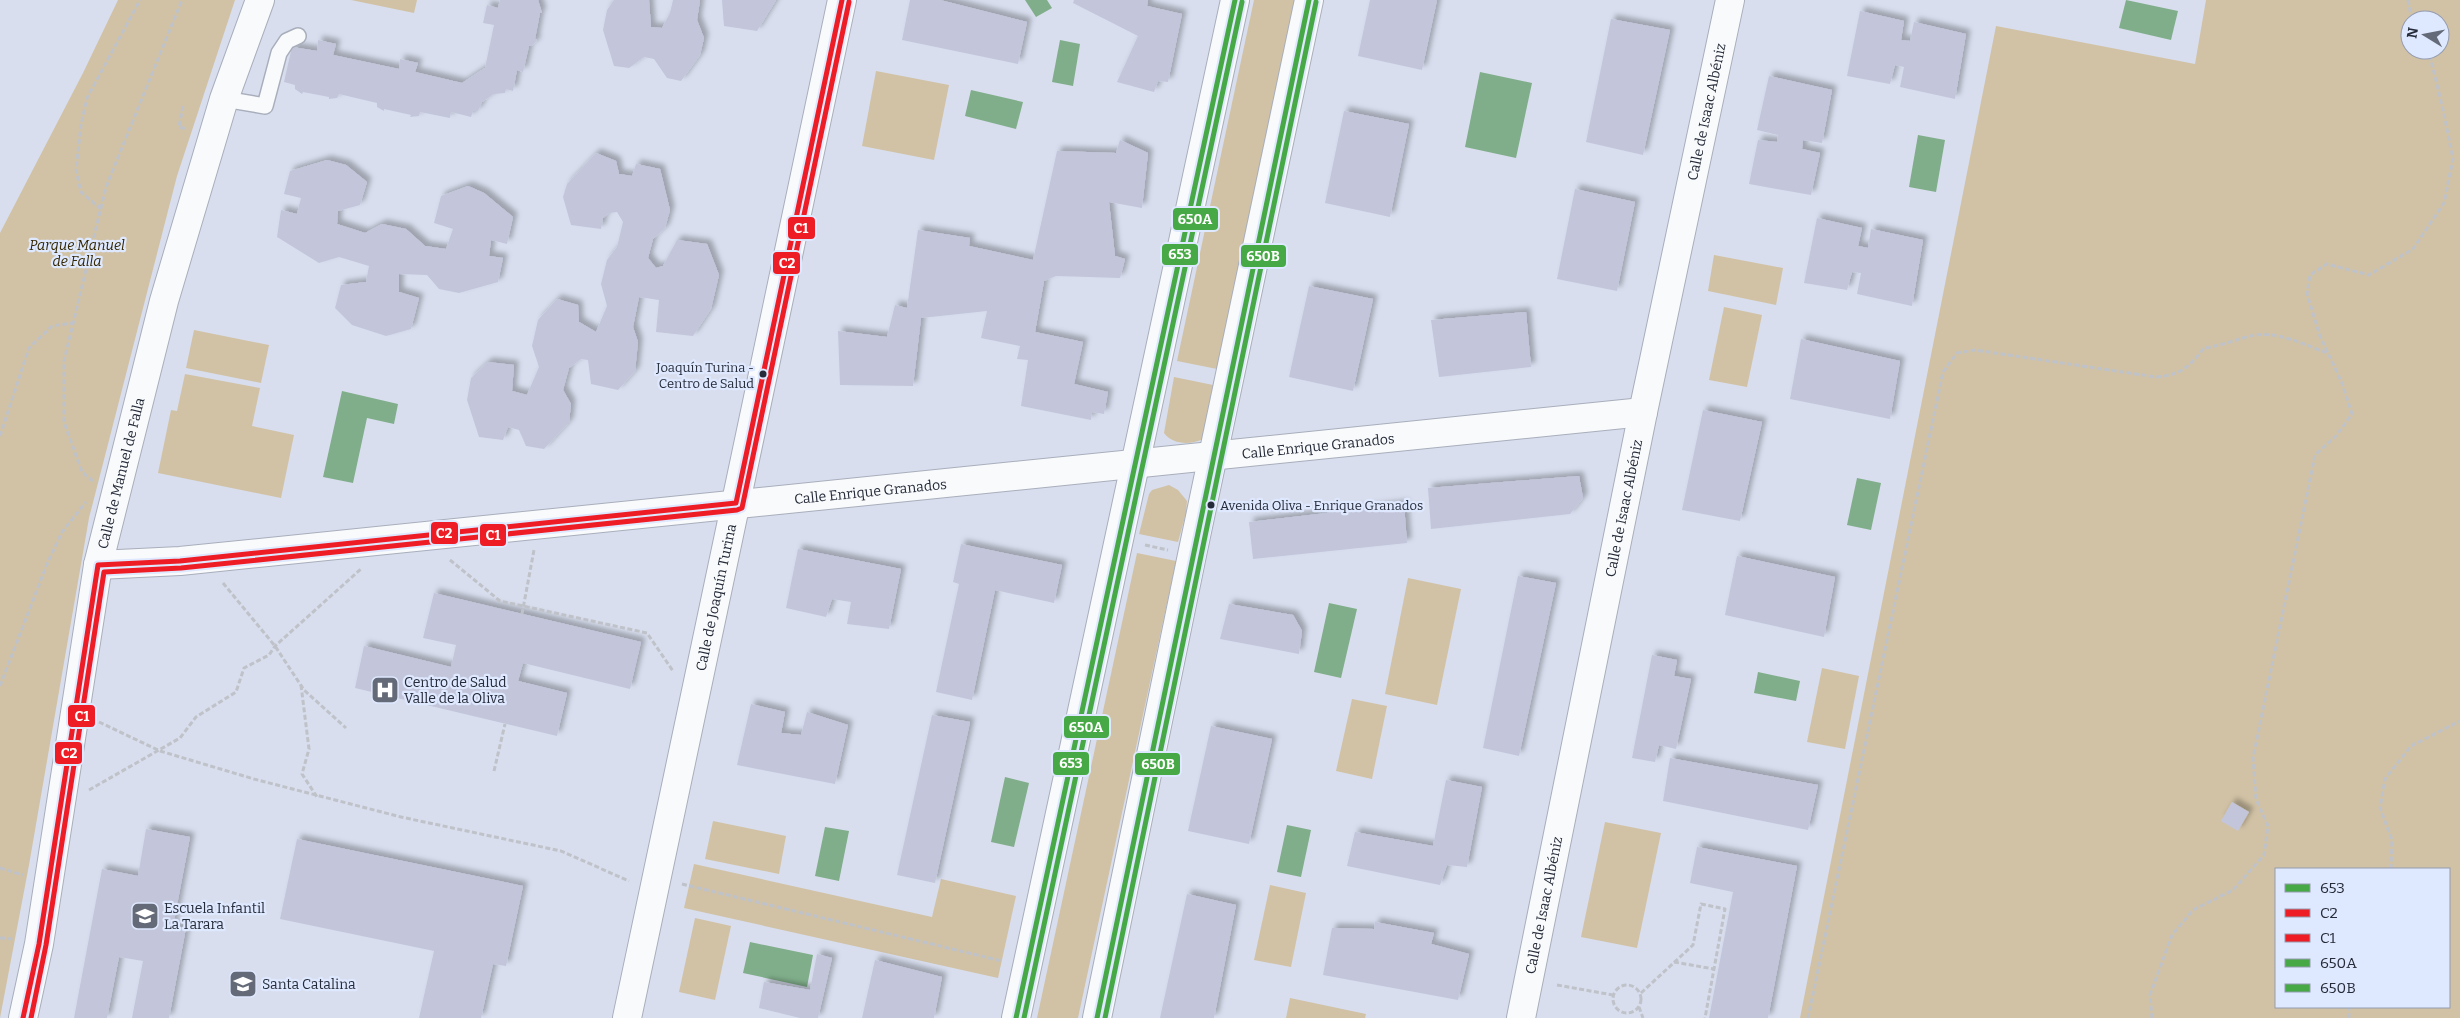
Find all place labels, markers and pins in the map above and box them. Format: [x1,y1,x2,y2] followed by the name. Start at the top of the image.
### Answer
[655,360,754,391] place label: Joaquín Turina - Centro de Salud
[758,369,768,379] marker: Joaquín Turina - Centro de Salud
[1220,498,1423,513] place label: Avenida Oliva - Enrique Granados
[1206,500,1216,510] marker: Avenida Oliva - Enrique Granados
[404,674,506,707] place label: Centro de Salud Valle de la Oliva
[370,675,400,705] hospital icon: Centro de Salud Valle de la Oliva
[164,900,265,933] place label: Escuela Infantil La Tarara
[130,901,160,931] school or university icon: Escuela Infantil La Tarara
[228,969,258,999] school or university icon: Santa Catalina
[262,976,356,993] place label: Santa Catalina

